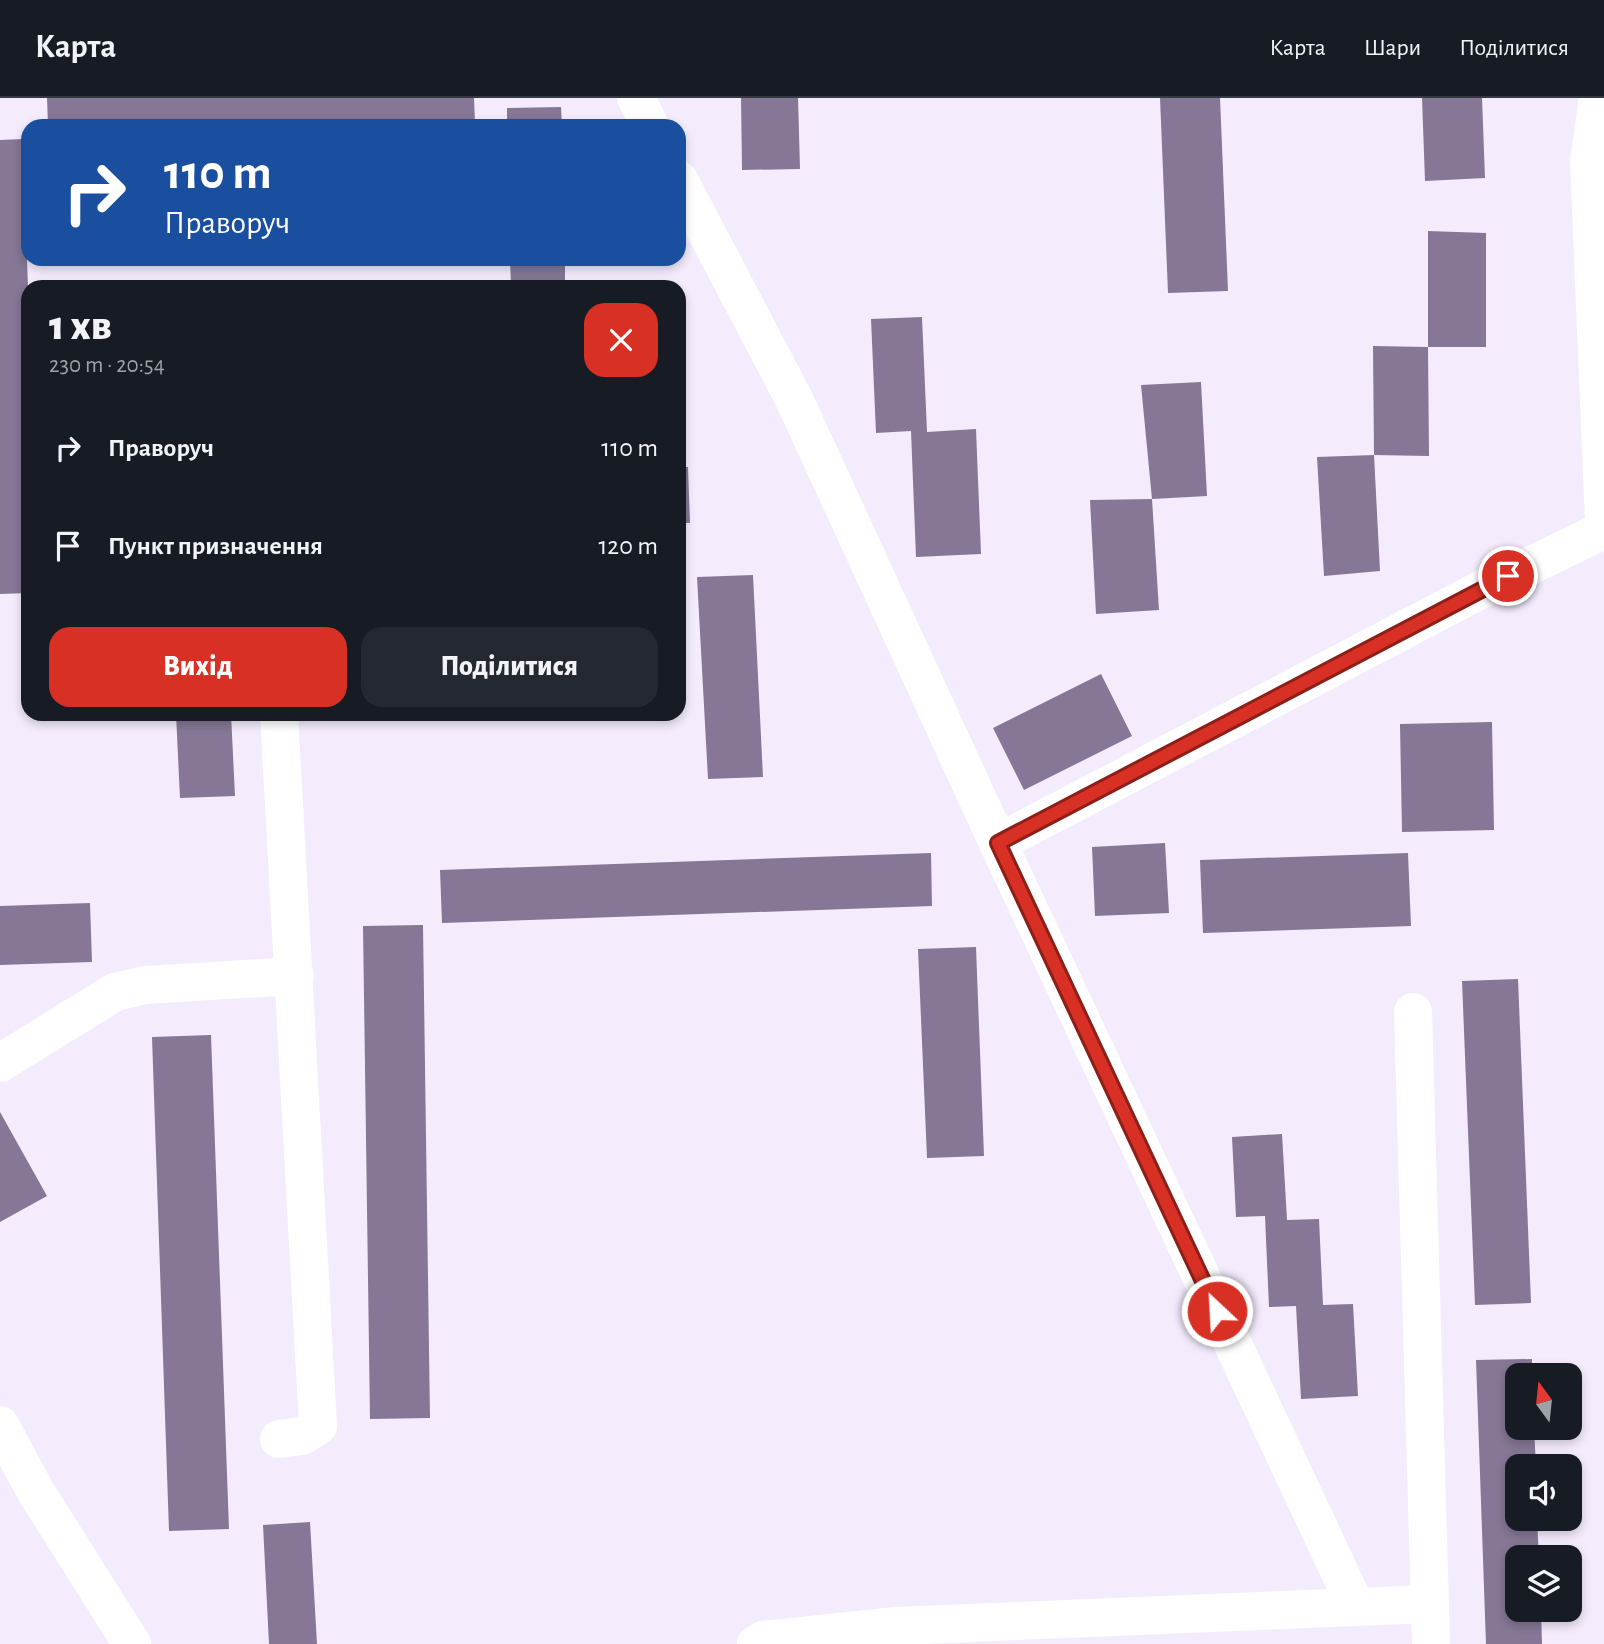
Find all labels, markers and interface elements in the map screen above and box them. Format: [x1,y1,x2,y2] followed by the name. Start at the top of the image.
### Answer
[35,31,116,64] text: Карта
[1269,36,1326,60] text: Карта
[1364,36,1421,60] text: Шари
[1459,36,1569,60] text: Поділитися
[49,147,140,238] icon: right
[164,149,272,198] text: 110 m
[164,207,290,239] text: Праворуч
[584,303,658,377] button: close
[49,305,112,347] text: 1 хв
[49,354,165,377] text: 230 m · 20:54
[49,429,87,467] icon: right
[108,435,214,461] text: Праворуч
[601,435,658,461] text: 110 m
[49,527,87,565] icon: arrive
[108,533,323,559] text: Пункт призначення
[598,533,658,559] text: 120 m
[1478,546,1538,606] pin
[1489,557,1527,595] icon: arrive
[49,627,347,707] button: Вихід
[361,627,658,707] button: Поділитися
[1180,1274,1254,1348] position arrow
[1505,1363,1582,1440] north arrow
[1505,1363,1582,1622] map controls
[1505,1454,1582,1531] button: sound
[1505,1545,1582,1622] button: layers

